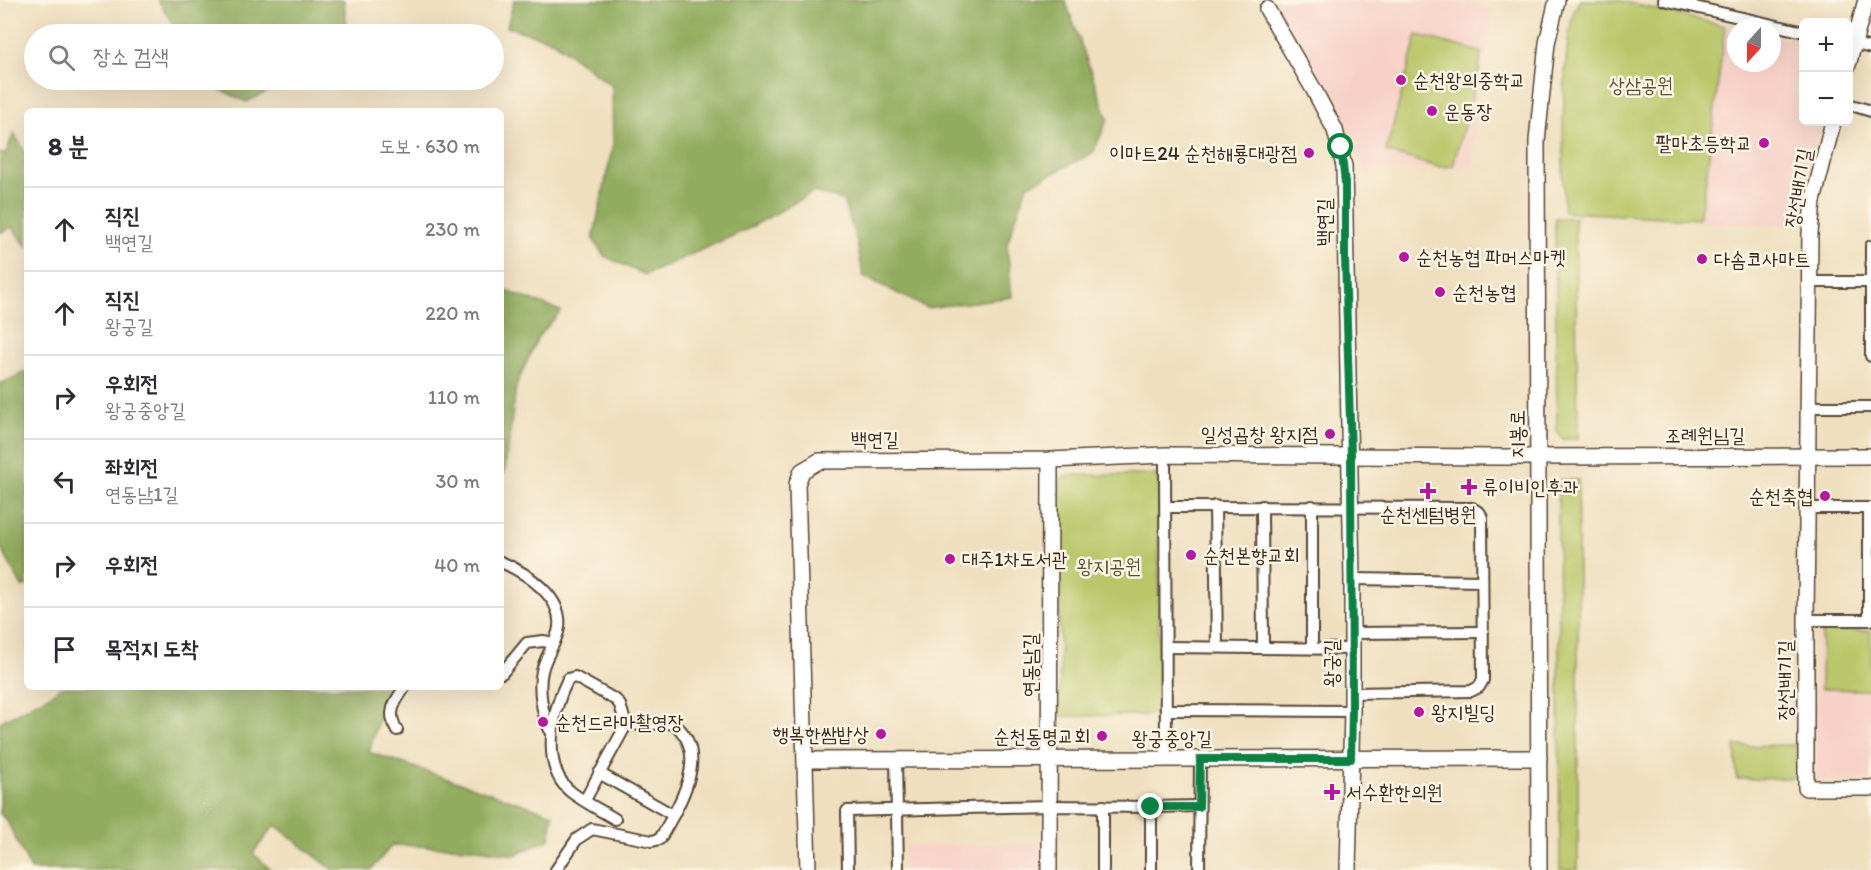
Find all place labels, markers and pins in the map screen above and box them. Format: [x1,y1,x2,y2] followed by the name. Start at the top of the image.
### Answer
[1413,68,1526,92] place label: 순천왕의중학교
[1394,73,1408,87] marker: 순천왕의중학교
[1444,99,1492,123] place label: 운동장
[1425,104,1439,118] marker: 운동장
[1655,131,1752,155] place label: 팔마초등학교
[1757,136,1771,150] marker: 팔마초등학교
[1109,141,1297,165] place label: 이마트24 순천해룡대광점
[1302,146,1316,160] marker: 이마트24 순천해룡대광점
[1416,245,1565,269] place label: 순천농협 파머스마켓
[1714,247,1811,271] place label: 다솜코사마트
[1397,250,1411,264] marker: 순천농협 파머스마켓
[1695,252,1709,266] marker: 다솜코사마트
[1452,280,1516,304] place label: 순천농협
[1433,285,1447,299] marker: 순천농협
[1201,422,1318,446] place label: 일성곱창 왕지점
[1323,427,1337,441] marker: 일성곱창 왕지점
[1482,475,1579,499] place label: 류이비인후과
[1460,478,1478,496] marker: 류이비인후과
[1419,482,1437,500] marker: 순천센텀병원
[1749,484,1813,508] place label: 순천축협
[1818,489,1832,503] marker: 순천축협
[1380,502,1476,526] place label: 순천센텀병원
[1203,543,1300,567] place label: 순천본향교회
[962,547,1068,571] place label: 대주1차도서관
[1184,548,1198,562] marker: 순천본향교회
[943,552,957,566] marker: 대주1차도서관
[1431,700,1495,724] place label: 왕지빌딩
[1412,705,1426,719] marker: 왕지빌딩
[555,710,684,734] place label: 순천드라마촬영장
[536,715,550,729] marker: 순천드라마촬영장
[772,722,869,746] place label: 행복한쌈밥상
[993,724,1090,748] place label: 순천동명교회
[874,727,888,741] marker: 행복한쌈밥상
[1095,729,1109,743] marker: 순천동명교회
[1346,780,1443,804] place label: 서수환한의원
[1323,783,1341,801] marker: 서수환한의원

